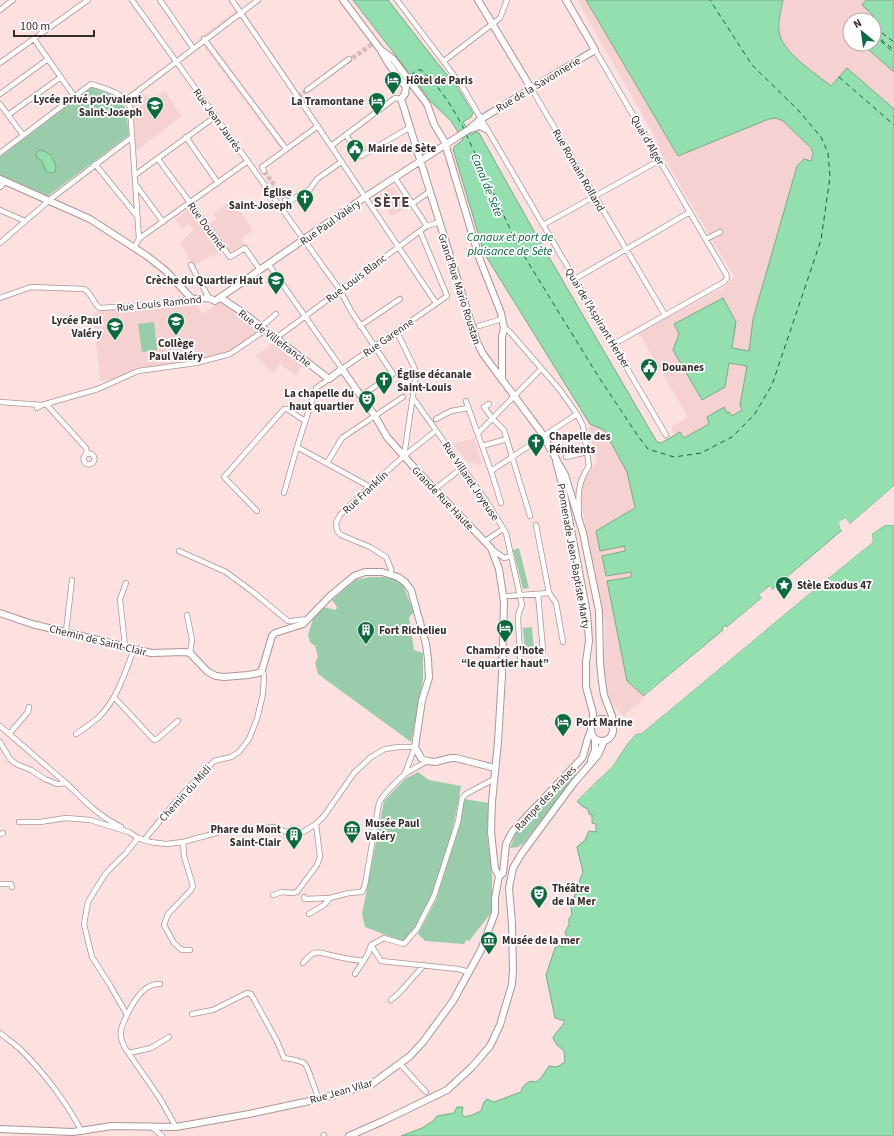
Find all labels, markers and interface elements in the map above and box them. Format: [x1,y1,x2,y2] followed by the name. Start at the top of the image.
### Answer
[14,12,94,38] scale bar
[842,12,882,52] north arrow
[851,15,864,32] text: N
[20,18,50,35] text: 100 m
[493,53,584,116] street label: Rue de la Savonnerie
[383,70,403,95] hotel icon: Hôtel de Paris
[406,73,473,88] place label: Hôtel de Paris
[190,86,246,155] street label: Rue Jean Jaurès
[367,91,387,116] hotel icon: La Tramontane
[34,92,143,120] place label: Lycée privé polyvalent Saint-Joseph
[291,94,364,109] place label: La Tramontane
[145,95,165,120] school or university icon: Lycée privé polyvalent Saint-Joseph
[627,112,668,168] street label: Quai d'Alger
[549,126,608,214] street label: Rue Romain Rolland
[345,138,365,163] public building icon: Mairie de Sète
[368,141,436,156] place label: Mairie de Sète
[466,151,507,220] water label: Canal de Sète
[229,185,292,213] place label: Église Saint-Joseph
[295,188,315,213] church icon: Église Saint-Joseph
[373,192,411,213] district label: SÈTE
[297,196,364,249] street label: Rue Paul Valéry
[184,199,230,254] street label: Rue Doumet
[466,229,554,260] water label: Canaux et port de plaisance de Sète
[434,231,485,347] street label: Grand'Rue Mario Roustan
[323,251,390,306] street label: Rue Louis Blanc
[562,265,634,372] street label: Quai de l'Aspirant Herber
[266,270,286,295] school or university icon: Crèche du Quartier Haut
[145,273,264,288] place label: Crèche du Quartier Haut
[116,292,202,315] street label: Rue Louis Ramond
[235,306,315,371] street label: Rue de Villefranche
[166,311,186,336] school or university icon: Collège Paul Valéry
[51,313,103,341] place label: Lycée Paul Valéry
[360,314,417,360] street label: Rue Garenne
[105,316,125,341] school or university icon: Lycée Paul Valéry
[149,336,203,364] place label: Collège Paul Valéry
[639,357,659,382] public building icon: Douanes
[662,360,704,375] place label: Douanes
[397,367,472,395] place label: Église décanale Saint-Louis
[374,370,394,395] church icon: Église décanale Saint-Louis
[284,386,355,414] place label: La chapelle du haut quartier
[357,389,377,414] theatre icon: La chapelle du haut quartier
[549,429,611,457] place label: Chapelle des Pénitents
[526,432,546,457] church icon: Chapelle des Pénitents
[439,439,503,524] street label: Rue Villaret Joyeuse
[408,463,477,534] street label: Grande Rue Haute
[339,467,391,517] street label: Rue Franklin
[553,482,594,630] street label: Promenade Jean-Baptiste Marty
[774,575,794,600] place icon: Stèle Exodus 47
[797,578,872,593] place label: Stèle Exodus 47
[495,618,515,643] hotel icon: Chambre d'hote “le quartier haut”
[356,620,376,645] building icon: Fort Richelieu
[48,621,148,660] street label: Chemin de Saint-Clair
[379,623,447,638] place label: Fort Richelieu
[461,643,549,671] place label: Chambre d'hote “le quartier haut”
[553,712,573,737] hotel icon: Port Marine
[576,715,633,730] place label: Port Marine
[156,762,215,825] street label: Chemin du Midi
[511,762,580,834] street label: Rampe des Arabes
[364,816,420,844] place label: Musée Paul Valéry
[342,819,362,844] museum icon: Musée Paul Valéry
[210,822,282,850] place label: Phare du Mont Saint-Clair
[284,825,304,850] building icon: Phare du Mont Saint-Clair
[552,881,596,909] place label: Théâtre de la Mer
[529,884,549,909] theatre icon: Théâtre de la Mer
[479,930,499,955] museum icon: Musée de la mer
[502,933,581,948] place label: Musée de la mer
[308,1075,375,1108] street label: Rue Jean Vilar

